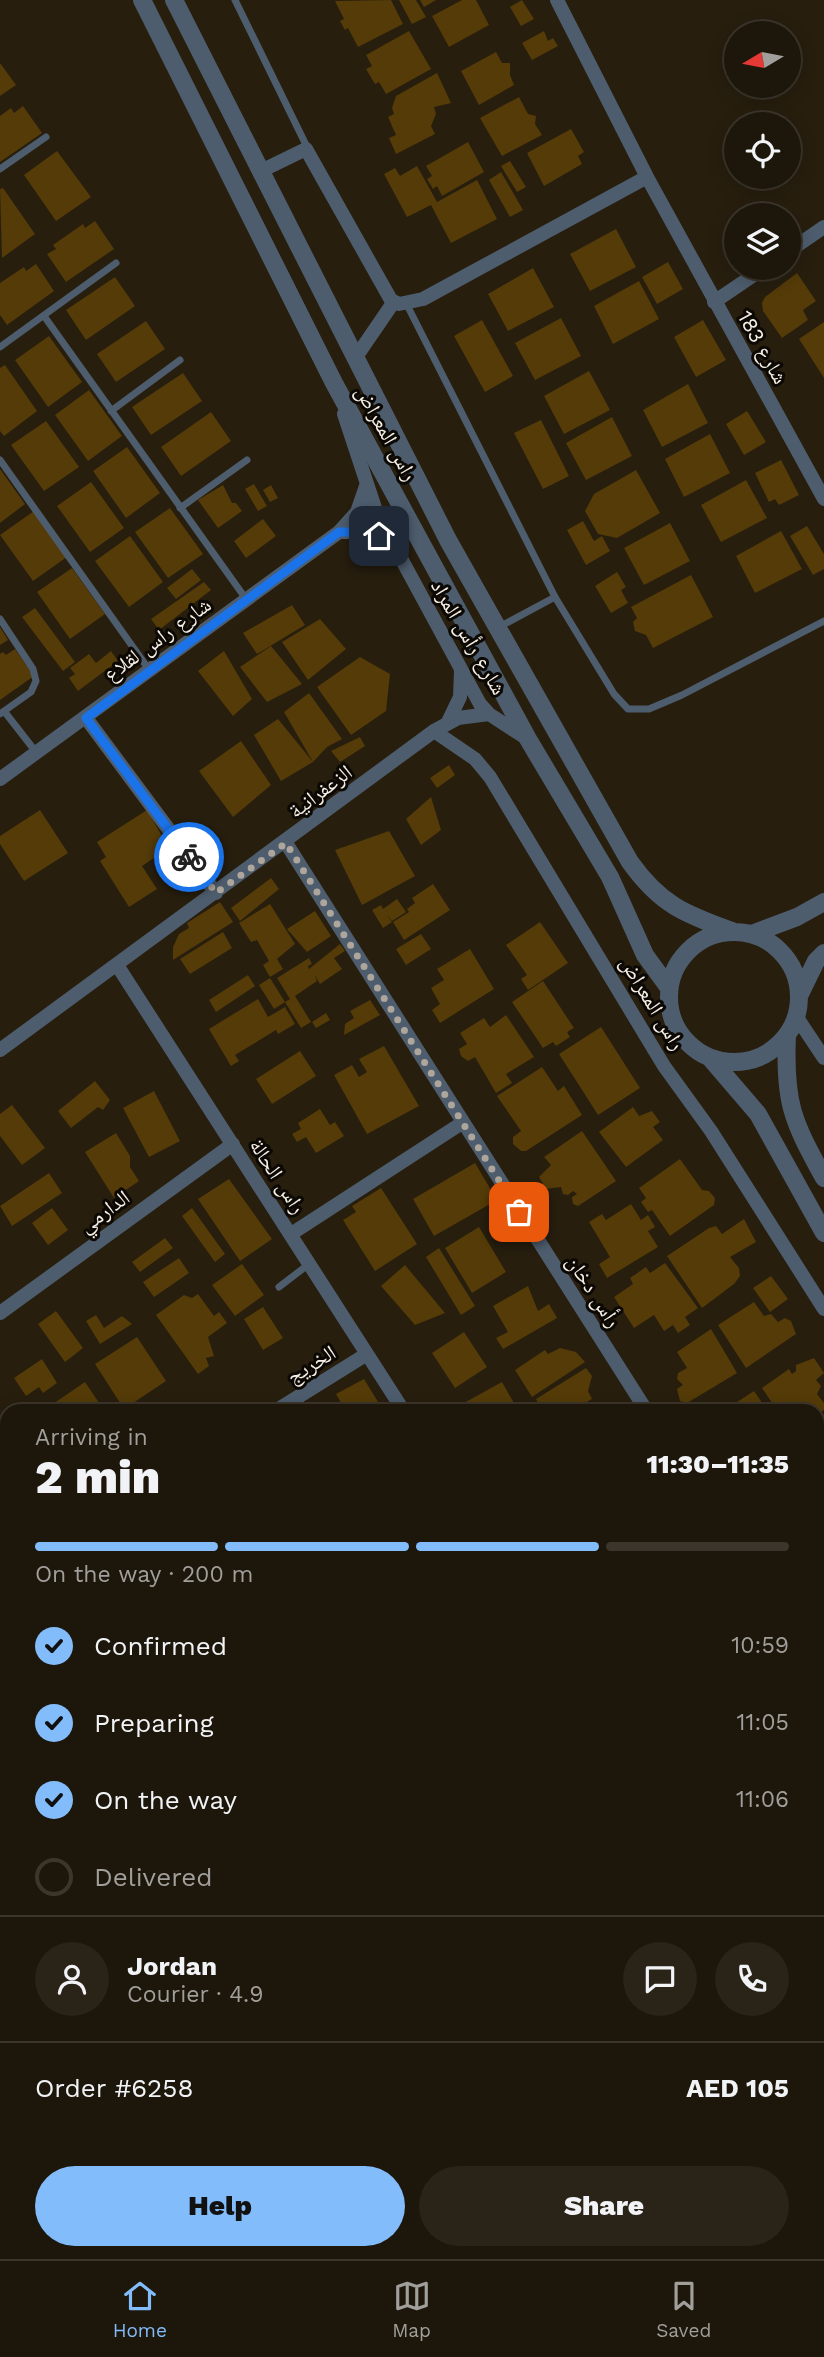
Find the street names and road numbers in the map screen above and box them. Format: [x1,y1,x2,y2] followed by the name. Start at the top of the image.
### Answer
[732,306,793,389] street label: شارع 183
[350,381,423,485] street label: راس المعراض
[425,575,512,700] street label: شارع رأس المراد
[98,592,216,687] street label: شارع راس لقلاع
[283,759,357,823] street label: الزعفرانية
[614,952,691,1055] street label: راس المعراض
[244,1134,311,1219] street label: راس الحالة
[74,1184,137,1241] street label: الدارمي
[561,1250,627,1332] street label: رأس دخان
[282,1339,341,1390] street label: الخريج

